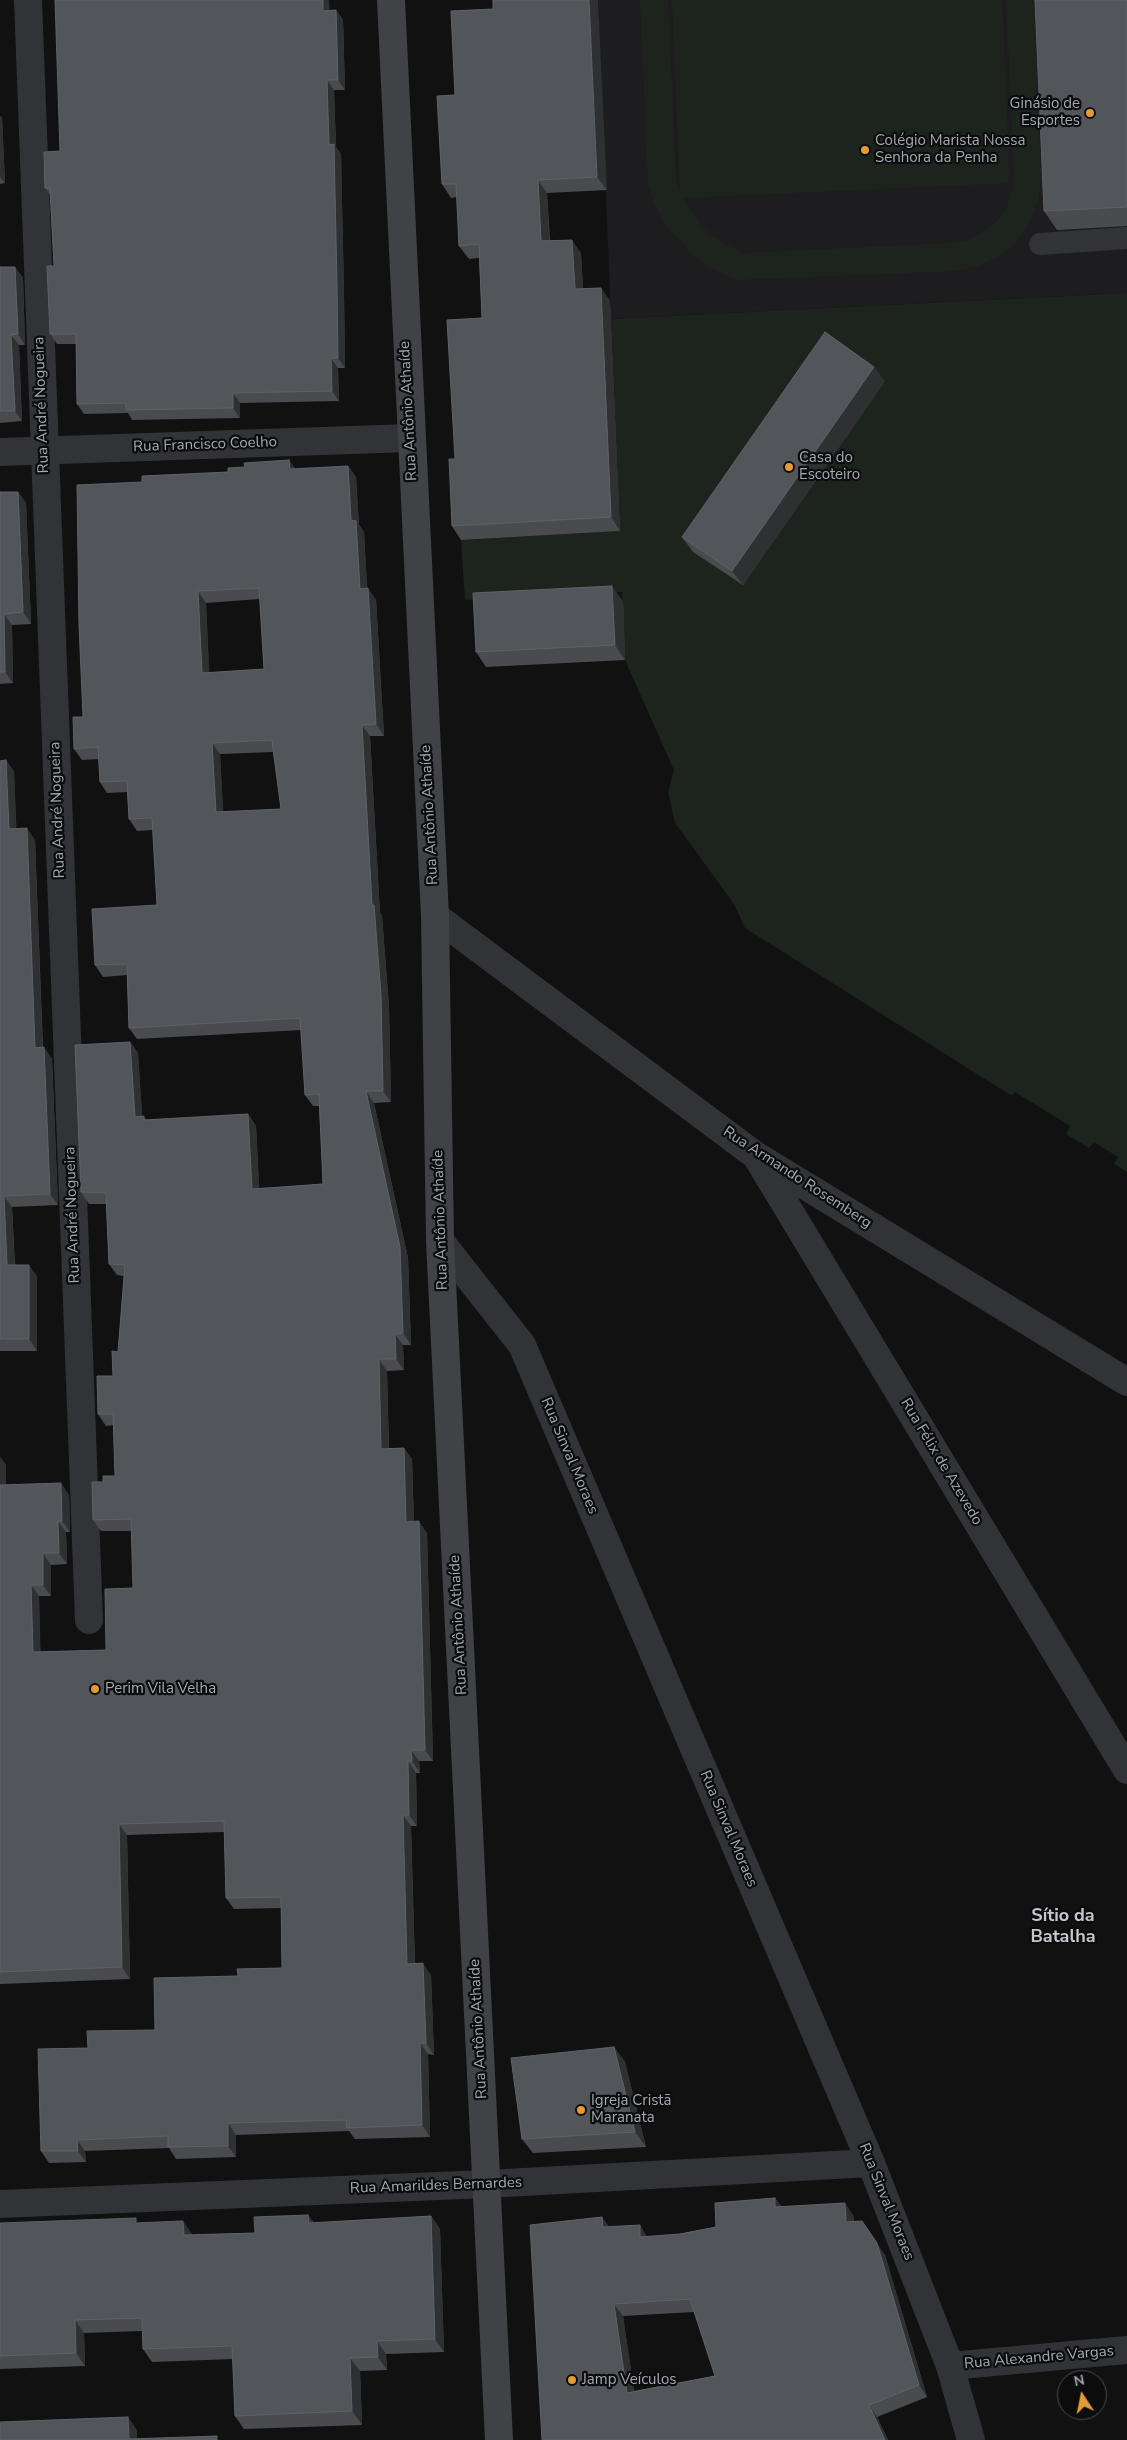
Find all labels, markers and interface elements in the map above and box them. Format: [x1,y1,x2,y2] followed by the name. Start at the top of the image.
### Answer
[1010,95,1080,130] place label: Ginásio de Esportes
[1084,107,1096,119] marker: Ginásio de Esportes
[875,132,1025,167] place label: Colégio Marista Nossa Senhora da Penha
[859,144,871,156] marker: Colégio Marista Nossa Senhora da Penha
[31,336,53,474] street label: Rua André Nogueira
[396,341,422,481] street label: Rua Antônio Athaíde
[133,433,277,457] street label: Rua Francisco Coelho
[799,449,860,484] place label: Casa do Escoteiro
[783,461,795,473] marker: Casa do Escoteiro
[47,741,69,879] street label: Rua André Nogueira
[417,745,443,885] street label: Rua Antônio Athaíde
[719,1123,875,1233] street label: Rua Armando Rosemberg
[62,1146,84,1284] street label: Rua André Nogueira
[430,1150,452,1290] street label: Rua Antônio Athaíde
[536,1395,602,1517] street label: Rua Sinval Moraes
[896,1395,986,1529] street label: Rua Félix de Azevedo
[446,1555,472,1695] street label: Rua Antônio Athaíde
[105,1680,216,1698] place label: Perim Vila Velha
[89,1683,101,1695] marker: Perim Vila Velha
[695,1768,761,1890] street label: Rua Sinval Moraes
[1030,1906,1096,1948] district label: Sítio da Batalha
[466,1959,492,2099] street label: Rua Antônio Athaíde
[591,2092,672,2127] place label: Igreja Cristã Maranata
[575,2104,587,2116] marker: Igreja Cristã Maranata
[854,2141,918,2263] street label: Rua Sinval Moraes
[350,2174,522,2198] street label: Rua Amarildes Bernardes
[963,2342,1115,2374] street label: Rua Alexandre Vargas
[1057,2370,1107,2420] north arrow
[1072,2370,1086,2391] text: N
[582,2371,676,2389] place label: Jamp Veículos
[566,2374,578,2386] marker: Jamp Veículos

